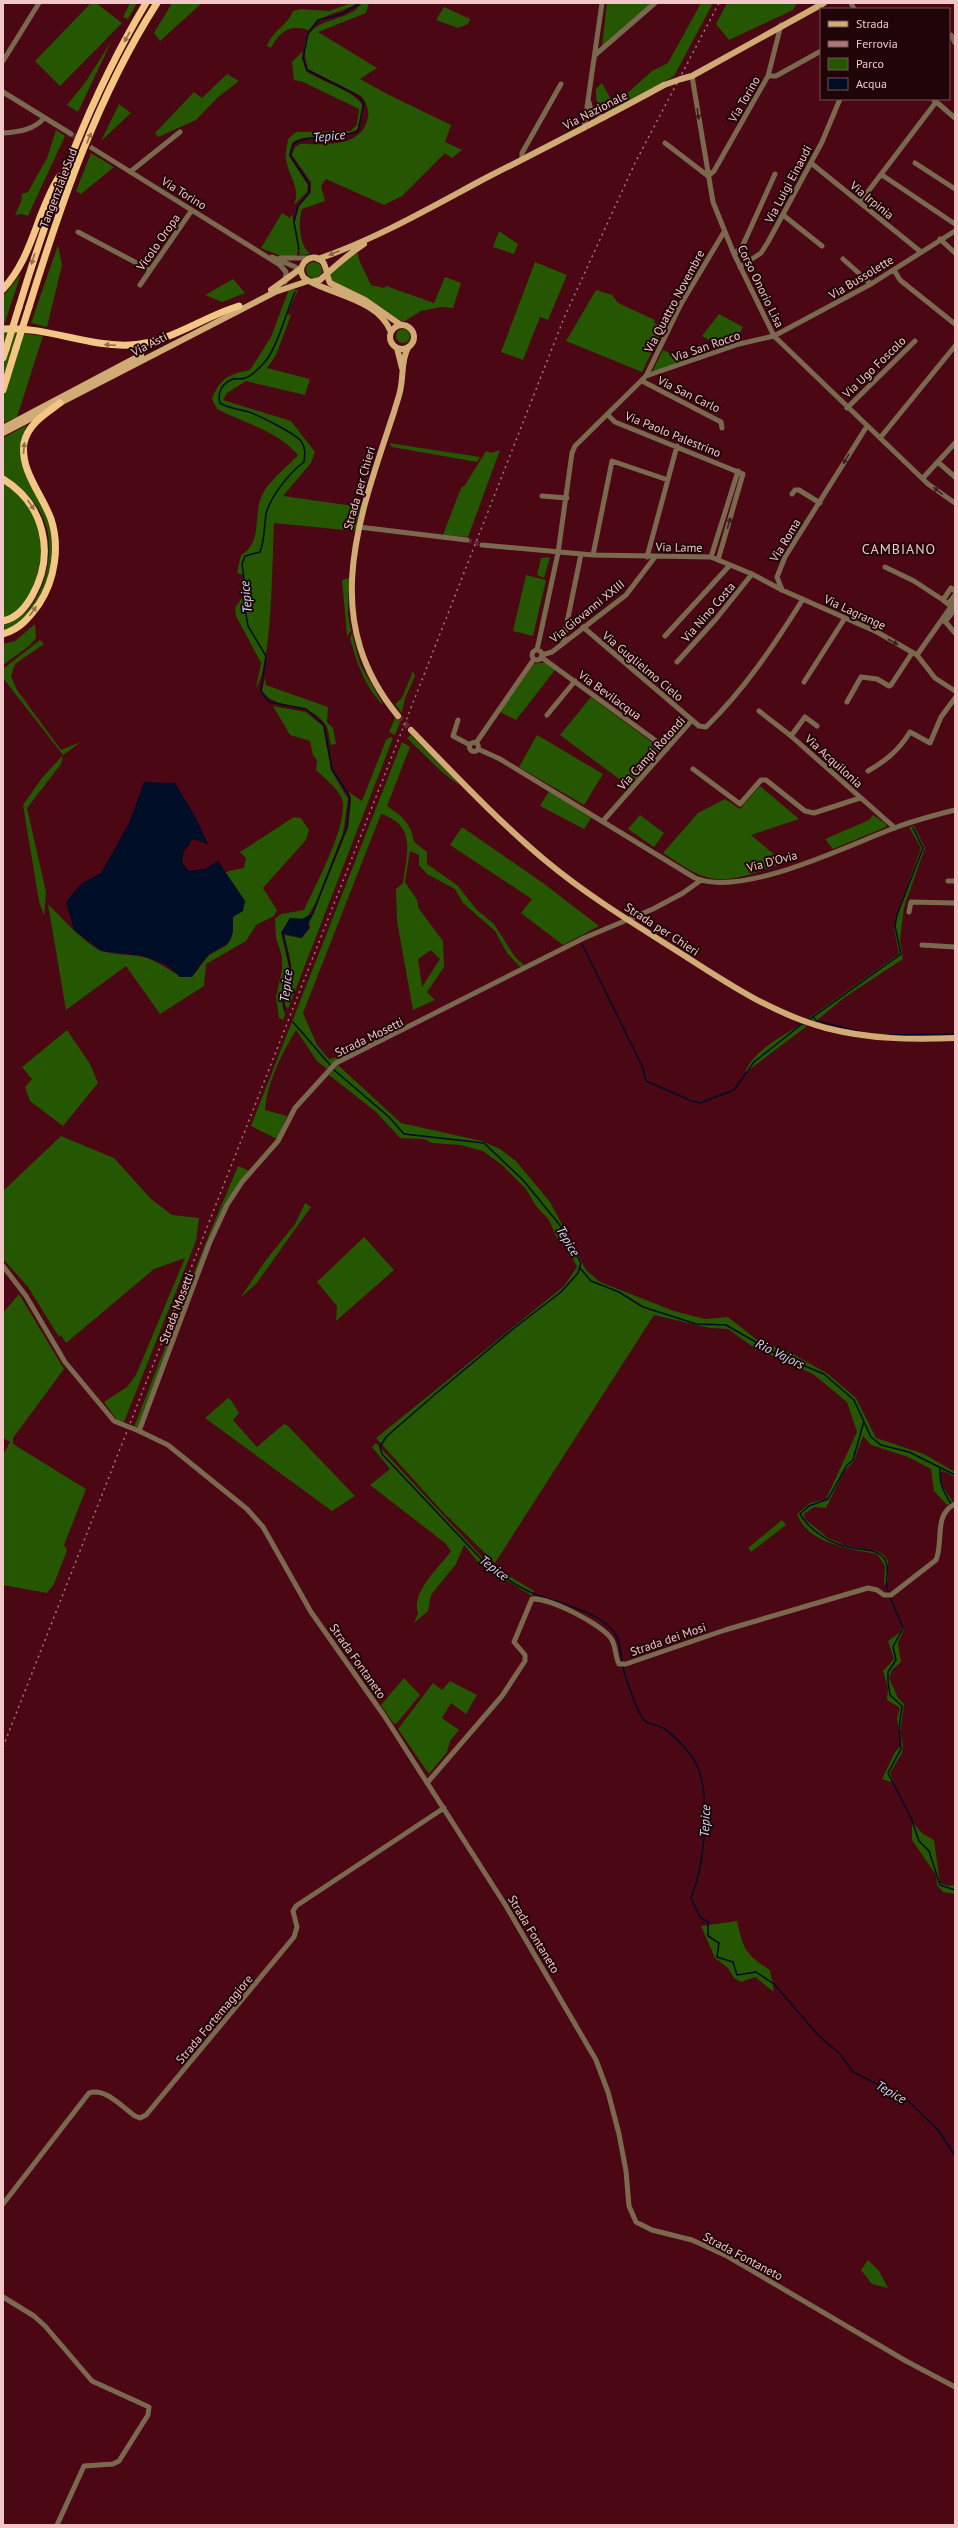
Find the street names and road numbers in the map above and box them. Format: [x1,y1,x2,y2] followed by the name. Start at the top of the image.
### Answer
[724,73,763,126] street label: Via Torino
[559,87,630,133] street label: Via Nazionale
[761,143,815,226] street label: Via Luigi Einaudi
[36,146,80,230] street label: Tangenziale Sud
[158,173,209,213] street label: Via Torino
[846,177,897,222] street label: Via Irpinia
[132,211,183,274] street label: Vicolo Oropa
[734,242,788,330] street label: Corso Onorio Lisa
[640,247,707,356] street label: Via Quattro Novembre
[825,252,896,303] street label: Via Bussolette
[669,327,742,365] street label: Via San Rocco
[128,329,169,360] street label: Via Asti
[838,333,909,402] street label: Via Ugo Foscolo
[654,372,723,416] street label: Via San Carlo
[622,408,723,460] street label: Via Paolo Palestrino
[340,445,378,531] street label: Strada per Chieri
[766,516,804,565] street label: Via Roma
[654,539,703,555] street label: Via Lame
[546,576,627,646] street label: Via Giovanni XXIII
[677,579,738,646] street label: Via Nino Costa
[821,591,888,633] street label: Via Lagrange
[599,627,687,704] street label: Via Guglielmo Cielo
[575,666,645,723] street label: Via Bevilacqua
[613,713,688,794] street label: Via Campi Rotondi
[801,730,866,791] street label: Via Acquilonia
[744,847,799,875] street label: Via D'Ovia
[622,899,702,959] street label: Strada per Chieri
[332,1014,406,1060] street label: Strada Mosetti
[156,1271,196,1345] street label: Strada Mosetti
[628,1619,708,1659] street label: Strada dei Mosi
[327,1621,389,1701] street label: Strada Fontaneto
[505,1892,563,1976] street label: Strada Fontaneto
[172,1971,256,2067] street label: Strada Fortemaggiore
[700,2229,786,2283] street label: Strada Fontaneto

